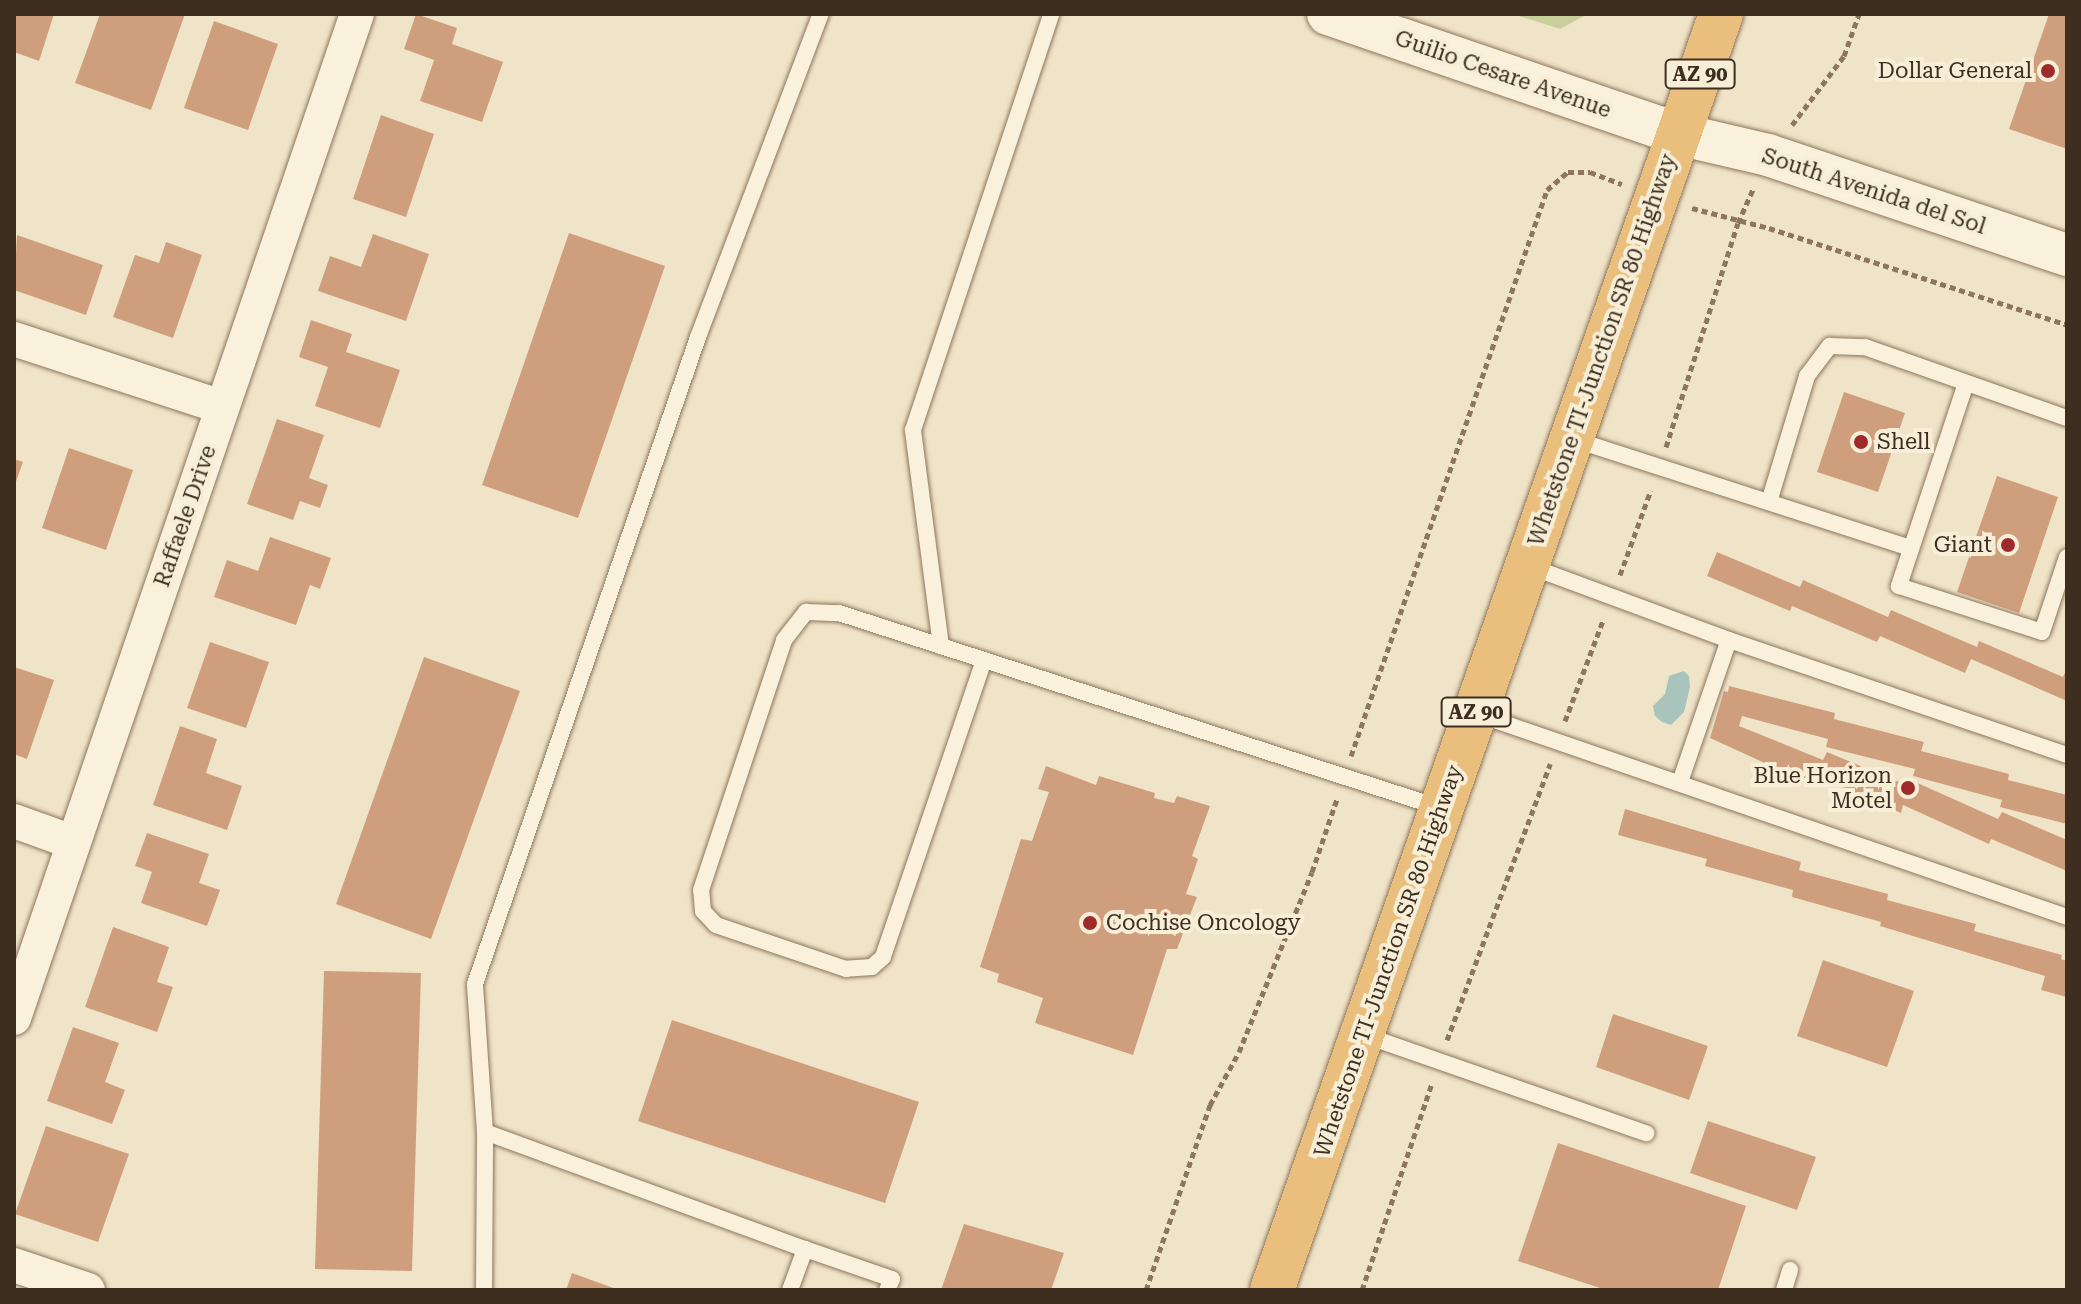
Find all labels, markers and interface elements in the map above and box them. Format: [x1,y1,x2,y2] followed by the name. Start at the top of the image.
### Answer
[1391,25,1615,123] street label: Guilio Cesare Avenue
[1664,58,1736,90] road number: AZ 90
[1878,58,2032,84] place label: Dollar General
[2039,62,2057,80] marker: Dollar General
[1759,142,1989,240] street label: South Avenida del Sol
[1522,150,1682,550] street label: Whetstone TI-Junction SR 80 Highway
[1877,429,1930,455] place label: Shell
[1852,433,1870,451] marker: Shell
[148,442,222,590] street label: Raffaele Drive
[1934,532,1992,558] place label: Giant
[1999,536,2017,554] marker: Giant
[1440,696,1512,728] road number: AZ 90
[1308,761,1468,1161] street label: Whetstone TI-Junction SR 80 Highway
[1753,762,1892,814] place label: Blue Horizon Motel
[1899,779,1917,797] marker: Blue Horizon Motel
[1106,910,1300,936] place label: Cochise Oncology
[1081,914,1099,932] marker: Cochise Oncology

